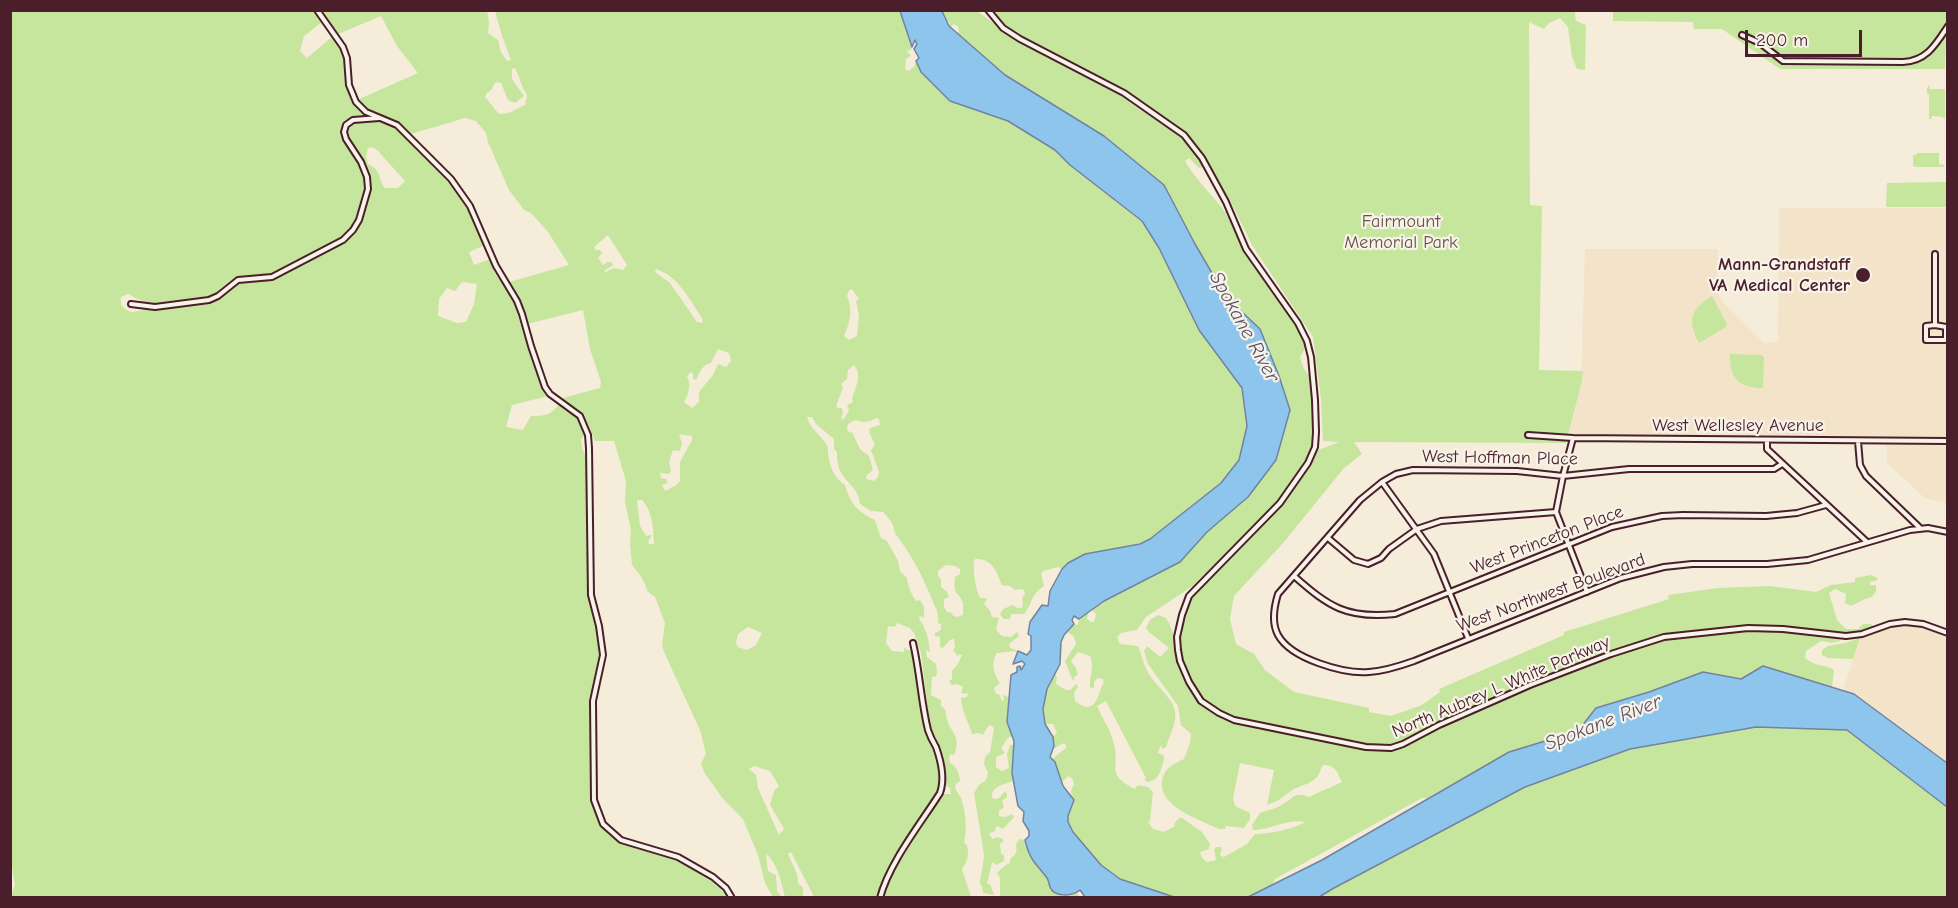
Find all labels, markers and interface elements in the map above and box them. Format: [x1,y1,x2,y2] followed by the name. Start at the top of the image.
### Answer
[1748,18,1865,56] scale bar
[1756,30,1808,51] text: 200 m
[1344,211,1458,254] park label: Fairmount Memorial Park
[1709,254,1850,296] place label: Mann-Grandstaff VA Medical Center
[1854,266,1872,284] marker: Mann-Grandstaff VA Medical Center
[1204,267,1284,387] water label: Spokane River
[1652,415,1824,437] street label: West Wellesley Avenue
[1422,446,1578,470] street label: West Hoffman Place
[1467,501,1627,579] street label: West Princeton Place
[1454,549,1648,637] street label: West Northwest Boulevard
[1389,631,1613,743] street label: North Aubrey L White Parkway
[1541,690,1665,756] water label: Spokane River

